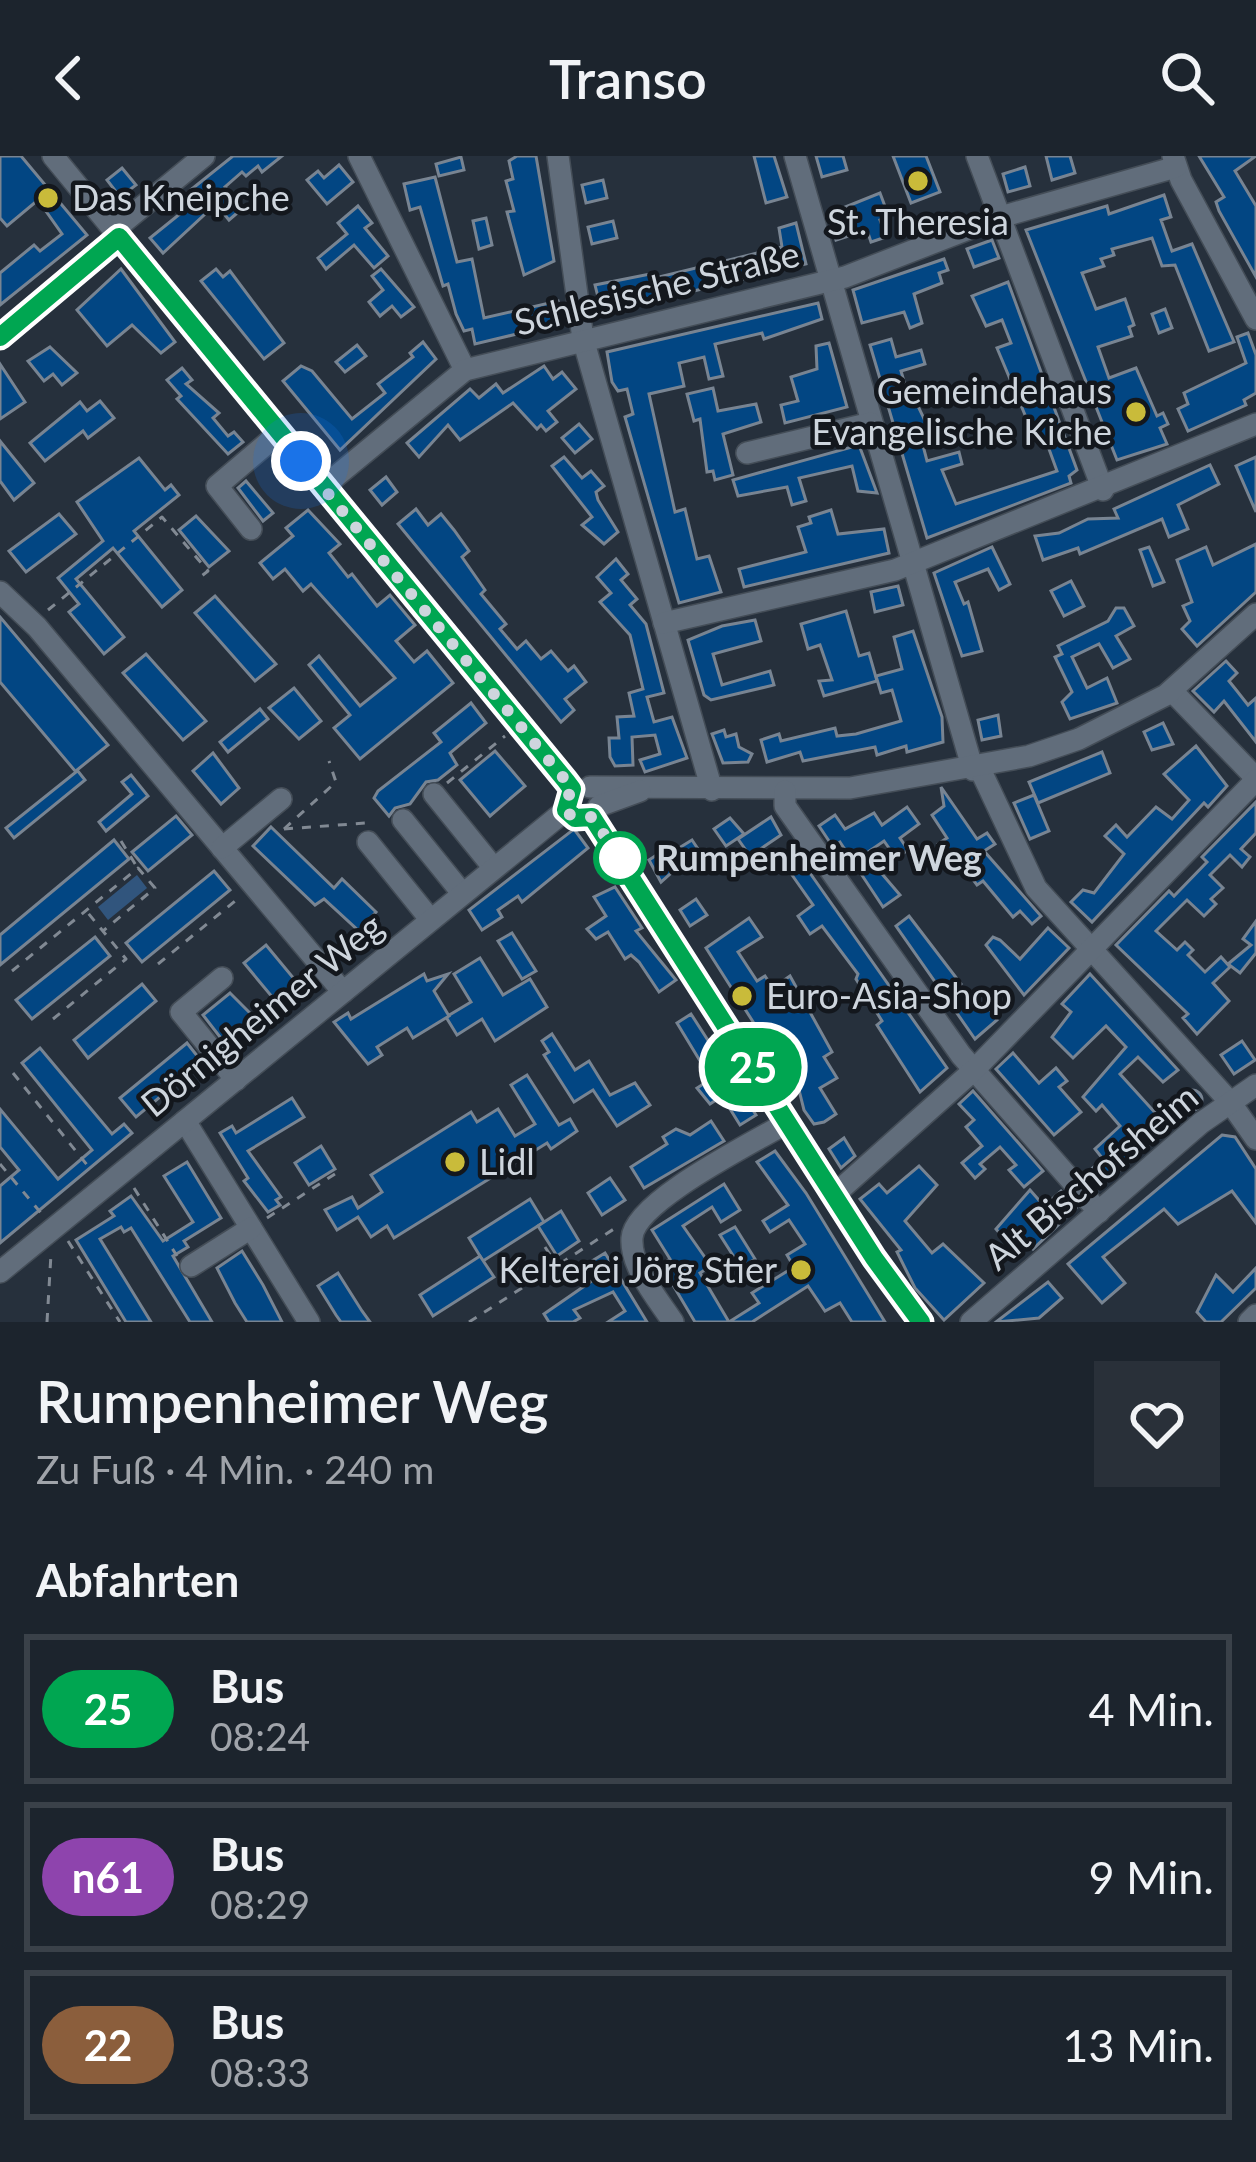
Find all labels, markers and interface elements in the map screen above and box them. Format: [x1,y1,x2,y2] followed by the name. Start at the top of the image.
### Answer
[36,45,102,111] icon: back
[1154,45,1220,111] icon: search
[549,46,707,111] text: Transo
[905,168,931,194] marker: St. Theresia
[72,175,290,219] place label: Das Kneipche
[35,185,61,211] marker: Das Kneipche
[827,199,1009,243] place label: St. Theresia
[510,230,804,344] street label: Schlesische Straße
[811,368,1112,453] place label: Gemeindehaus Evangelische Kiche
[1123,399,1149,425] marker: Gemeindehaus Evangelische Kiche
[271,431,331,491] your location
[595,833,645,883] marker: Rumpenheimer Weg
[656,835,982,879] place label: Rumpenheimer Weg
[132,903,391,1125] street label: Dörnigheimer Weg
[766,973,1012,1017] place label: Euro-Asia-Shop
[729,983,755,1009] marker: Euro-Asia-Shop
[699,1028,807,1106] line badge: 25
[729,1042,777,1092] text: 25
[975,1074,1206,1278] street label: Alt Bischofsheim
[479,1139,535,1183] place label: Lidl
[442,1149,468,1175] marker: Lidl
[498,1247,777,1291] place label: Kelterei Jörg Stier
[788,1257,814,1283] marker: Kelterei Jörg Stier
[1094,1361,1220,1487] button: heart
[36,1367,549,1435] text: Rumpenheimer Weg
[36,1446,434,1492] text: Zu Fuß · 4 Min. · 240 m
[36,1553,239,1607] text: Abfahrten
[210,1659,284,1713] text: Bus
[1088,1682,1214,1736] text: 4 Min.
[84,1684,132,1734] text: 25
[210,1713,310,1759] text: 08:24
[210,1827,284,1881] text: Bus
[1088,1850,1214,1904] text: 9 Min.
[72,1852,144,1902] text: n61
[210,1881,310,1927] text: 08:29
[210,1995,284,2049] text: Bus
[1062,2018,1214,2072] text: 13 Min.
[84,2020,132,2070] text: 22
[210,2049,310,2095] text: 08:33

